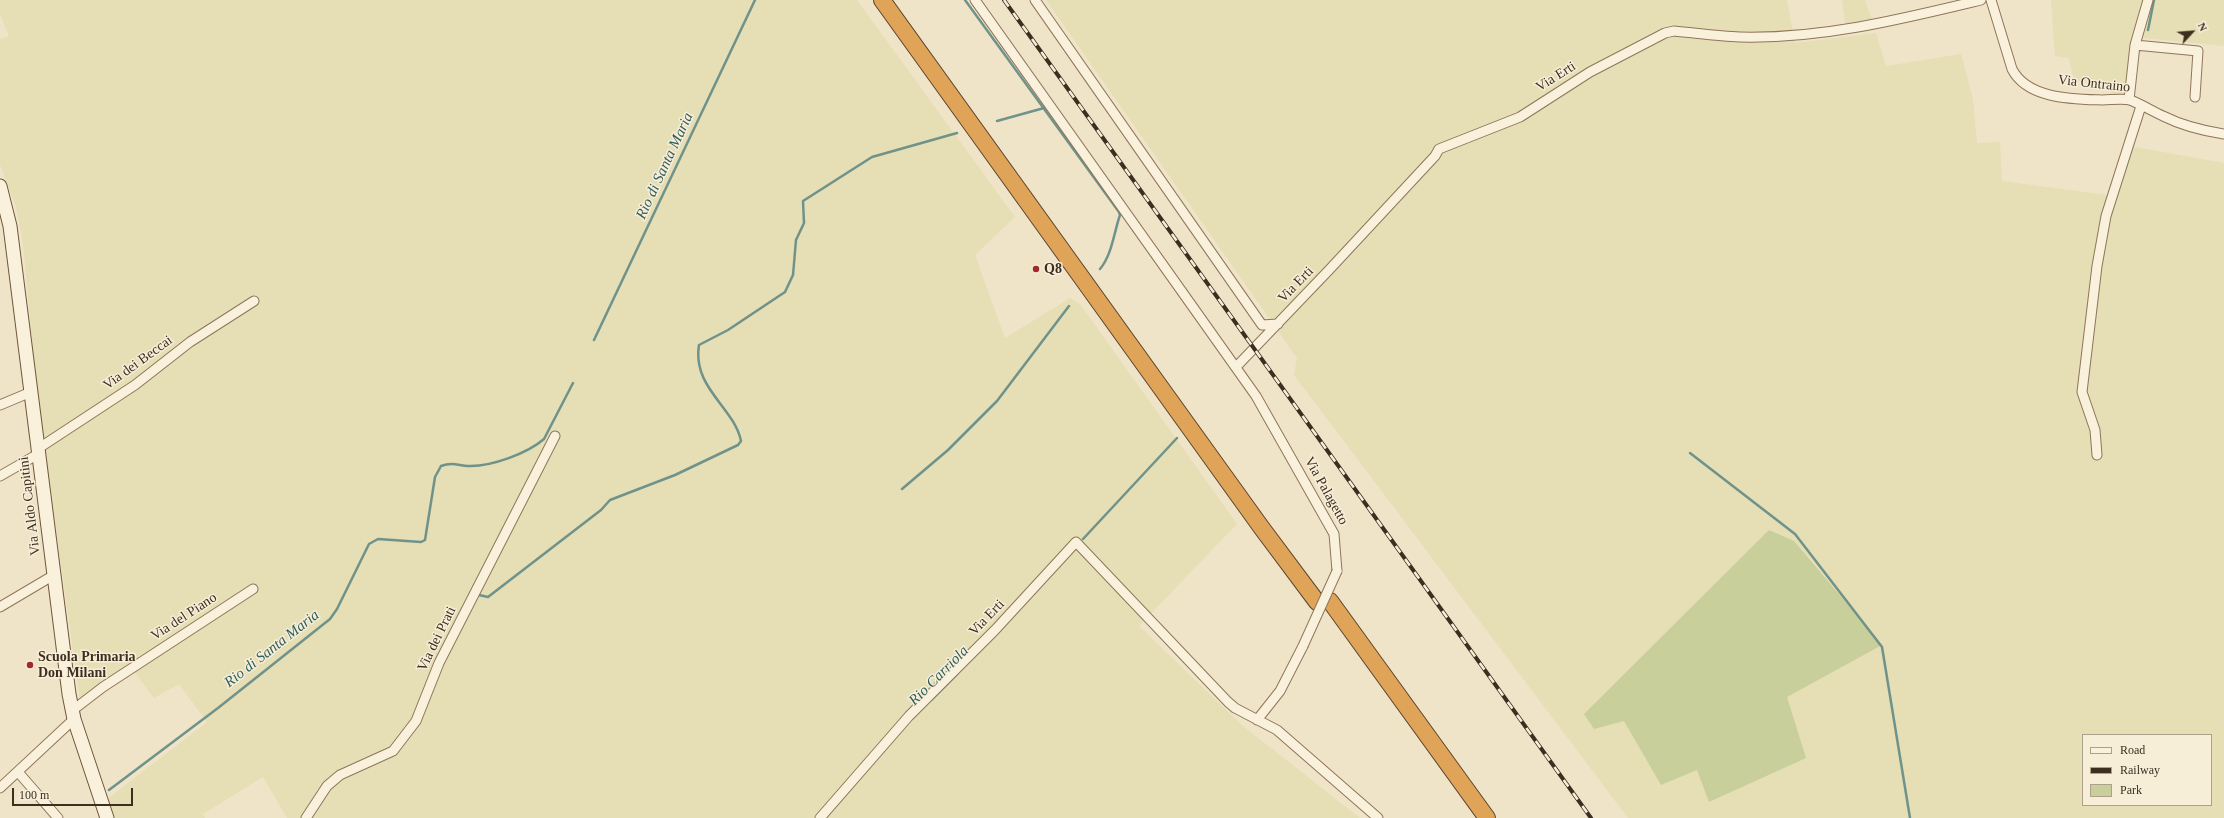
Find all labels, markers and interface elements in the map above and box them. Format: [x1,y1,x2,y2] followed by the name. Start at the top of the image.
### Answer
[2172,12,2212,52] north arrow
[2196,21,2210,33] text: N
[1533,58,1579,96] street label: Via Erti
[2057,72,2131,96] street label: Via Ontraino
[632,110,698,222] water label: Rio di Santa Maria
[1044,261,1062,277] place label: Q8
[1275,263,1317,307] street label: Via Erti
[1031,264,1041,274] marker: Q8
[100,332,176,394] street label: Via dei Beccai
[1300,454,1352,528] street label: Via Palagetto
[16,456,44,556] street label: Via Aldo Capitini
[148,589,220,645] street label: Via del Piano
[966,596,1008,640] street label: Via Erti
[414,604,460,674] street label: Via dei Prati
[221,606,323,692] water label: Rio di Santa Maria
[905,642,973,710] water label: Rio Carriola
[38,649,136,682] place label: Scuola Primaria Don Milani
[25,660,35,670] marker: Scuola Primaria Don Milani
[2082,734,2212,806] legend
[2120,743,2145,757] text: Road
[2120,763,2160,777] text: Railway
[14,780,135,806] scale bar
[2120,783,2142,797] text: Park
[19,788,49,802] text: 100 m

